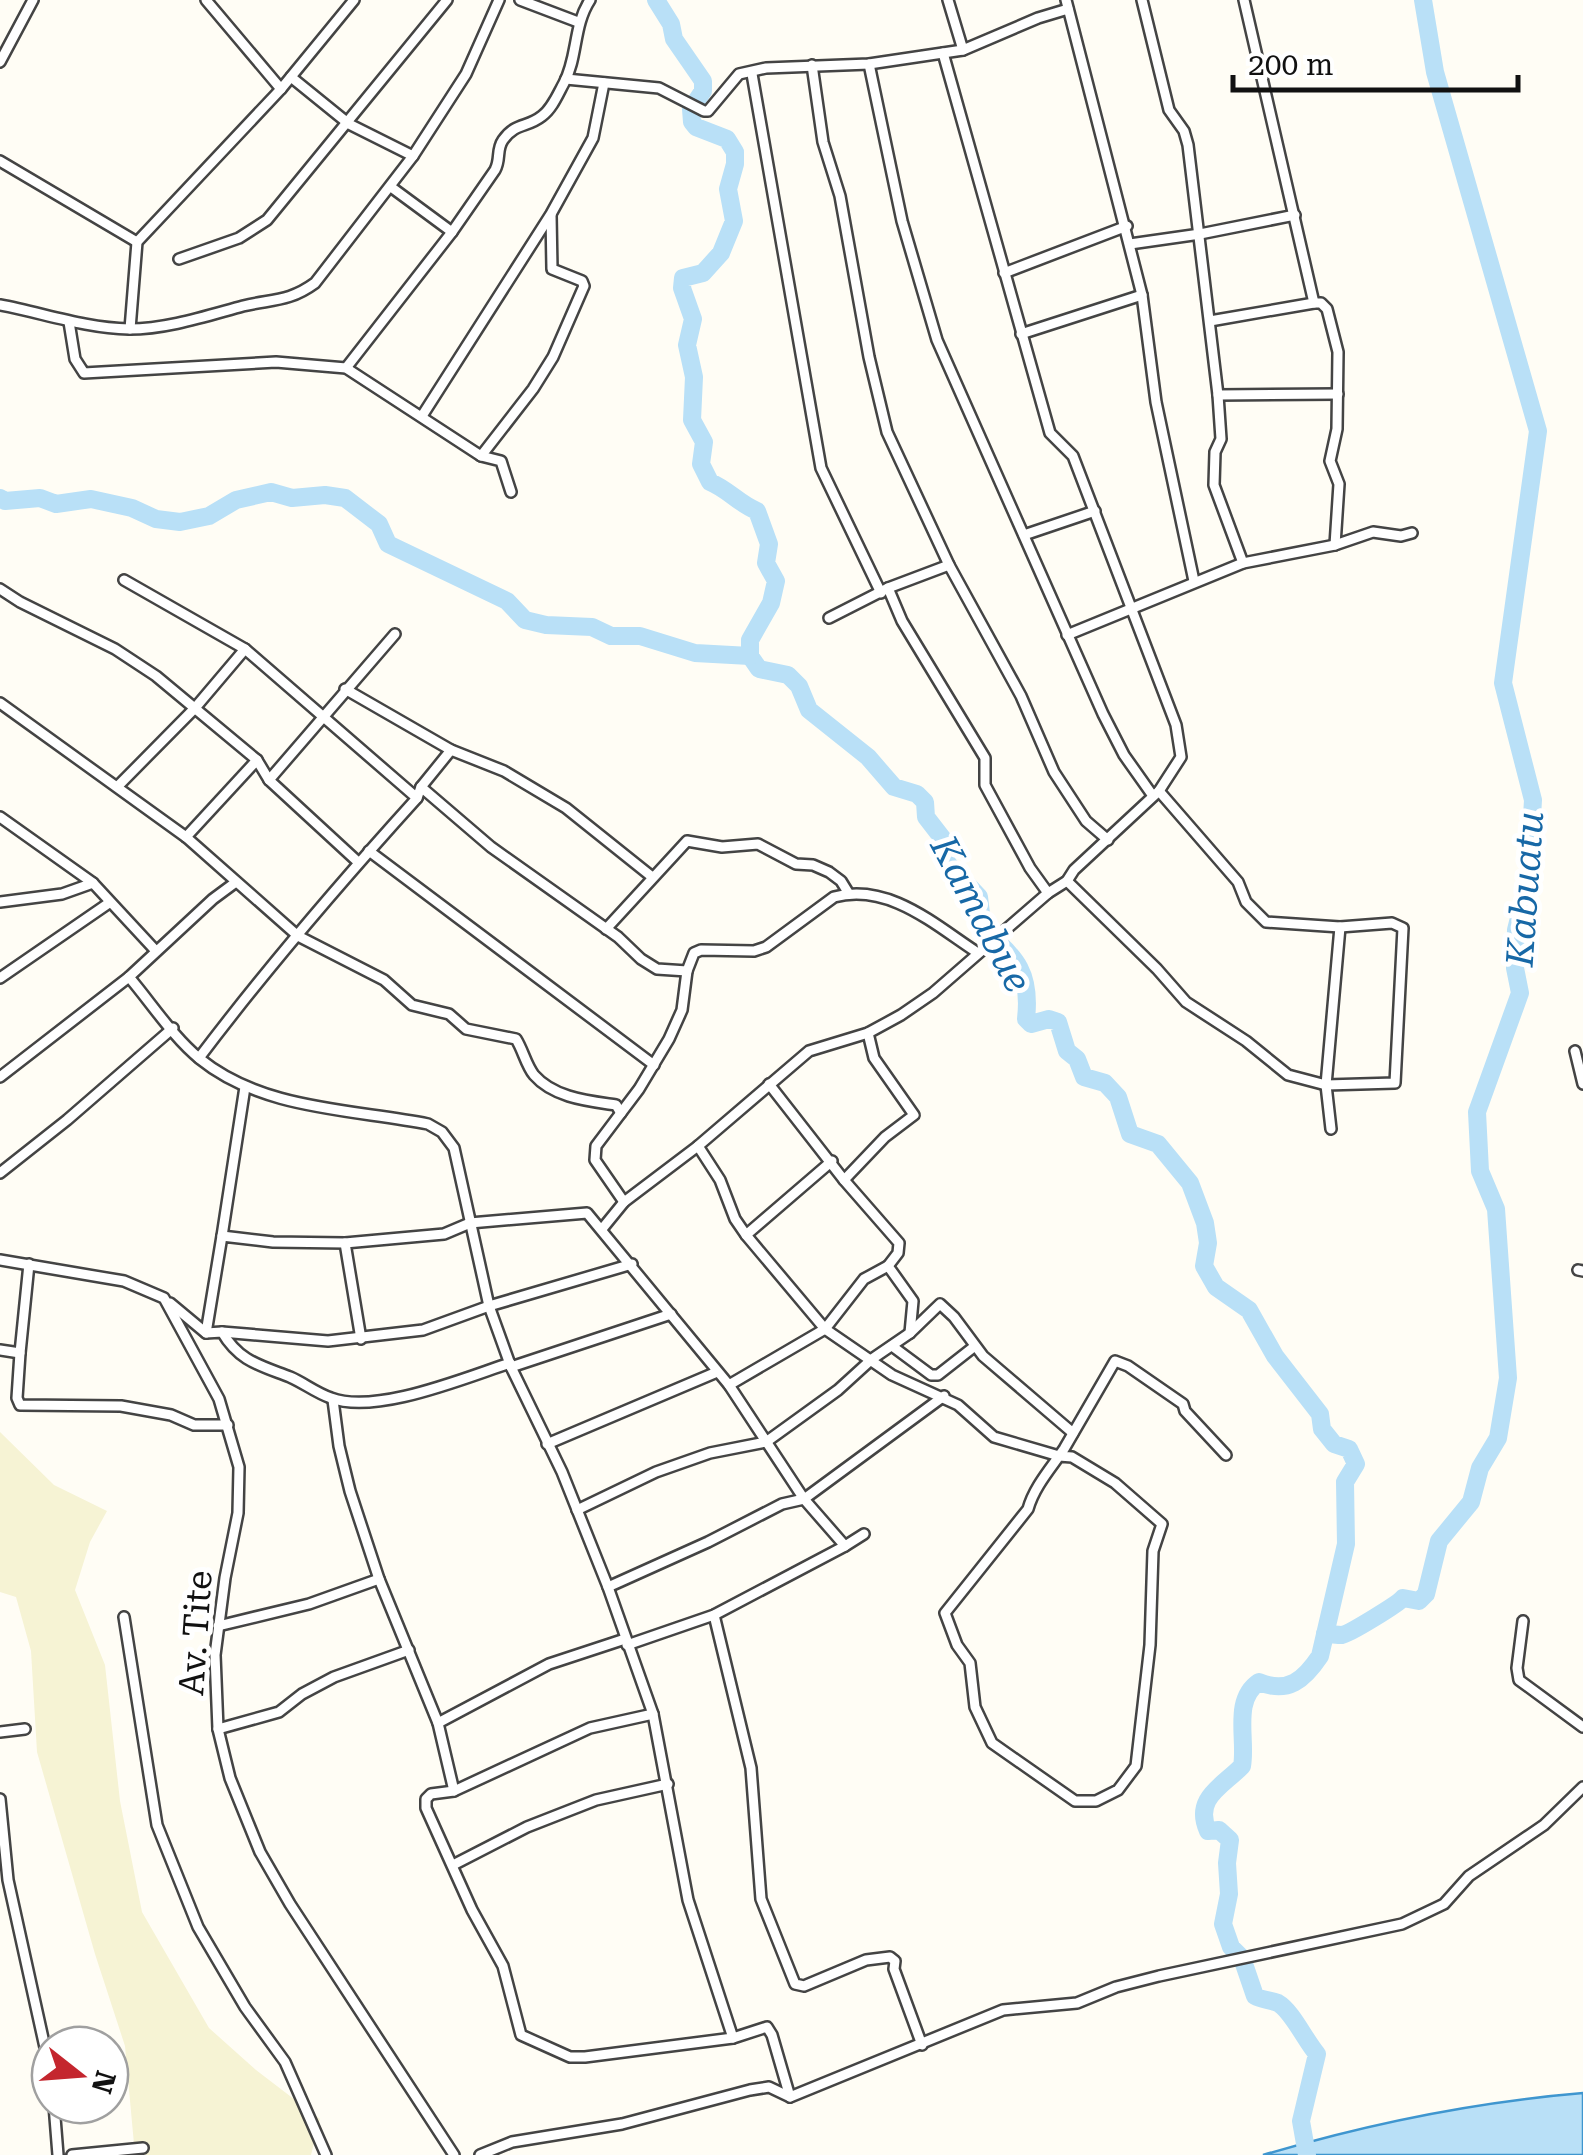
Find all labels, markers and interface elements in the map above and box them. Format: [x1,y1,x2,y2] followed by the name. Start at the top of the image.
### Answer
[1233,30,1518,92] scale bar
[1248,47,1333,82] text: 200 m
[1498,810,1552,969] water label: Kabuatu
[921,828,1040,1000] water label: Kamabue
[171,1569,221,1697] street label: Av. Tite
[30,2025,130,2125] north arrow
[84,2067,122,2097] text: N

